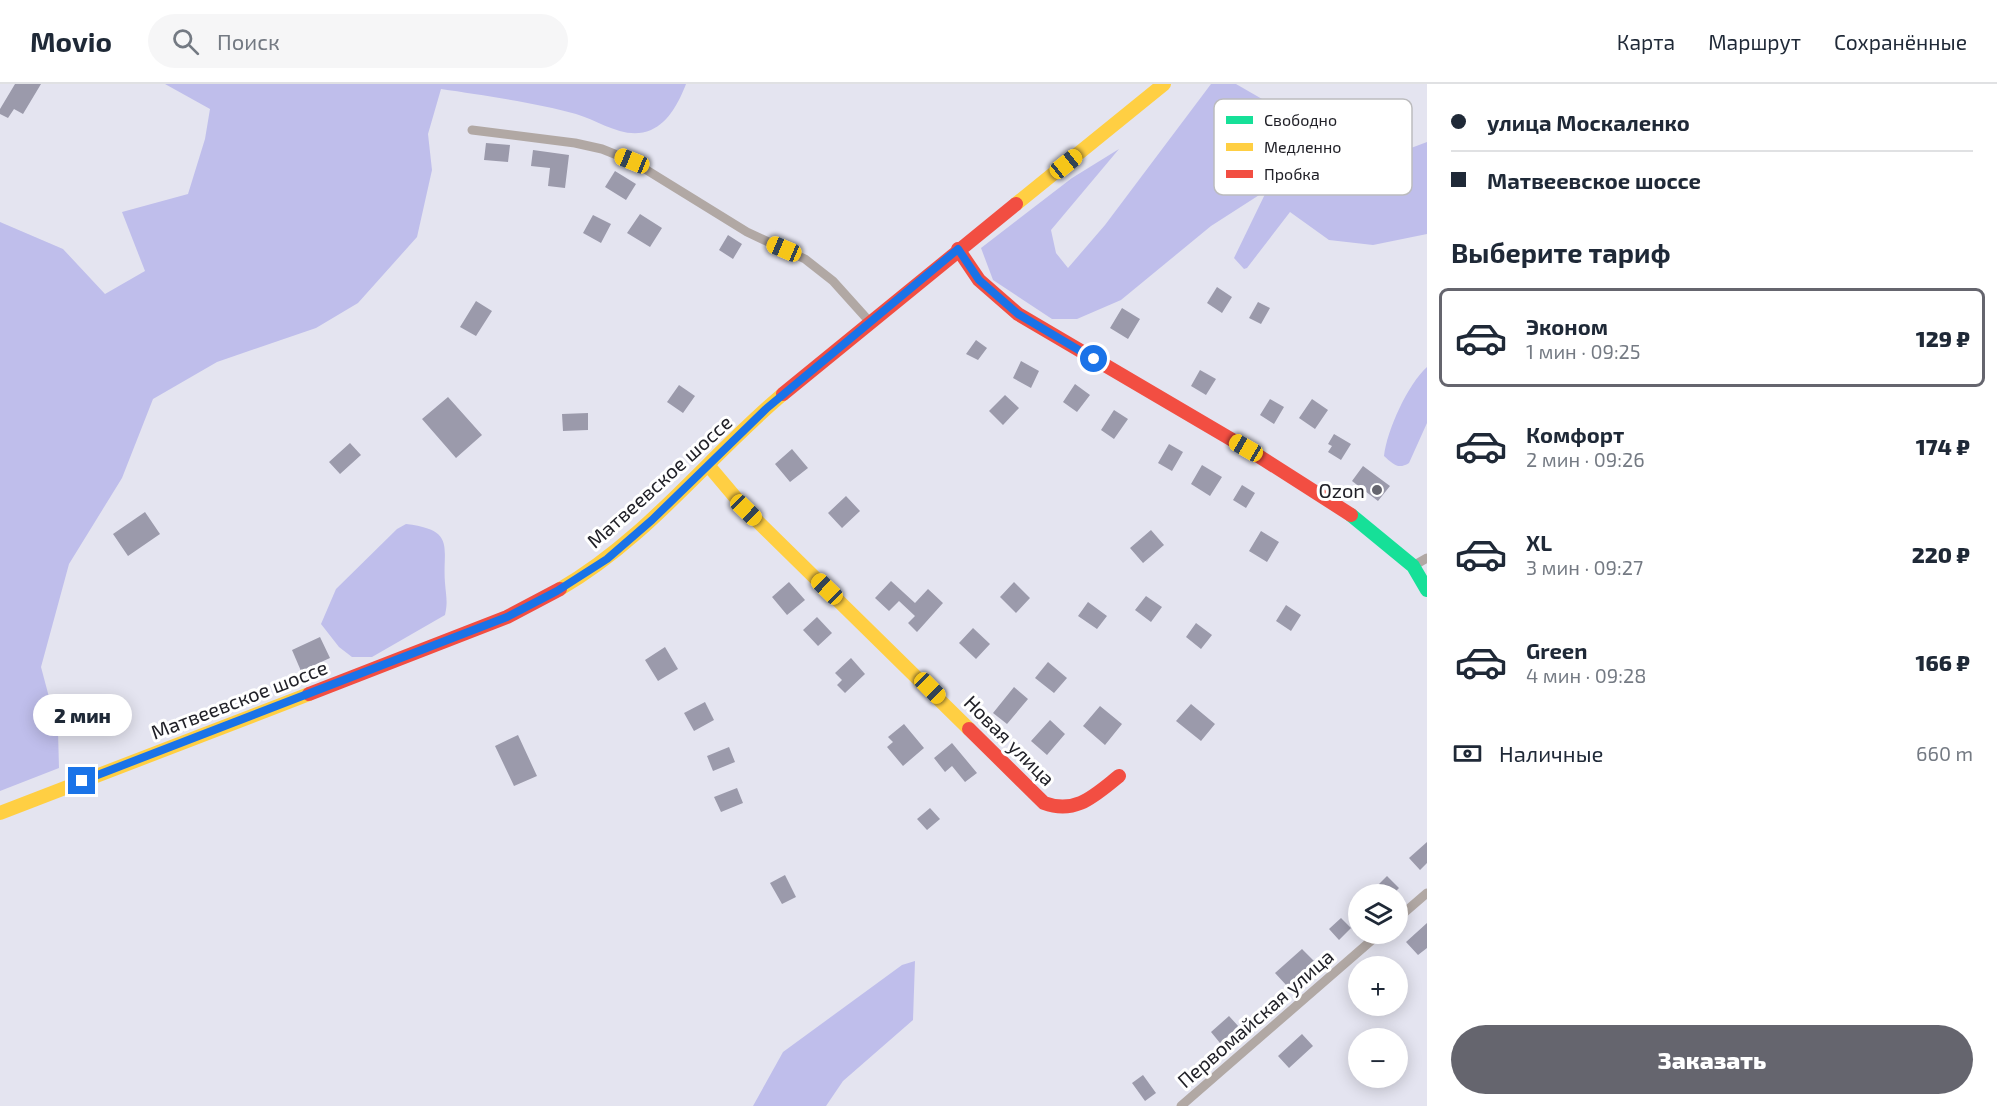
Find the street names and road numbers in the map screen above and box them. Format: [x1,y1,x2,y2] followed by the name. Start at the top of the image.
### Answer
[581,410,737,552] street label: Матвеевское шоссе
[147,654,331,744] street label: Матвеевское шоссе
[959,690,1060,791] street label: Новая улица
[1172,944,1339,1093] street label: Первомайская улица

